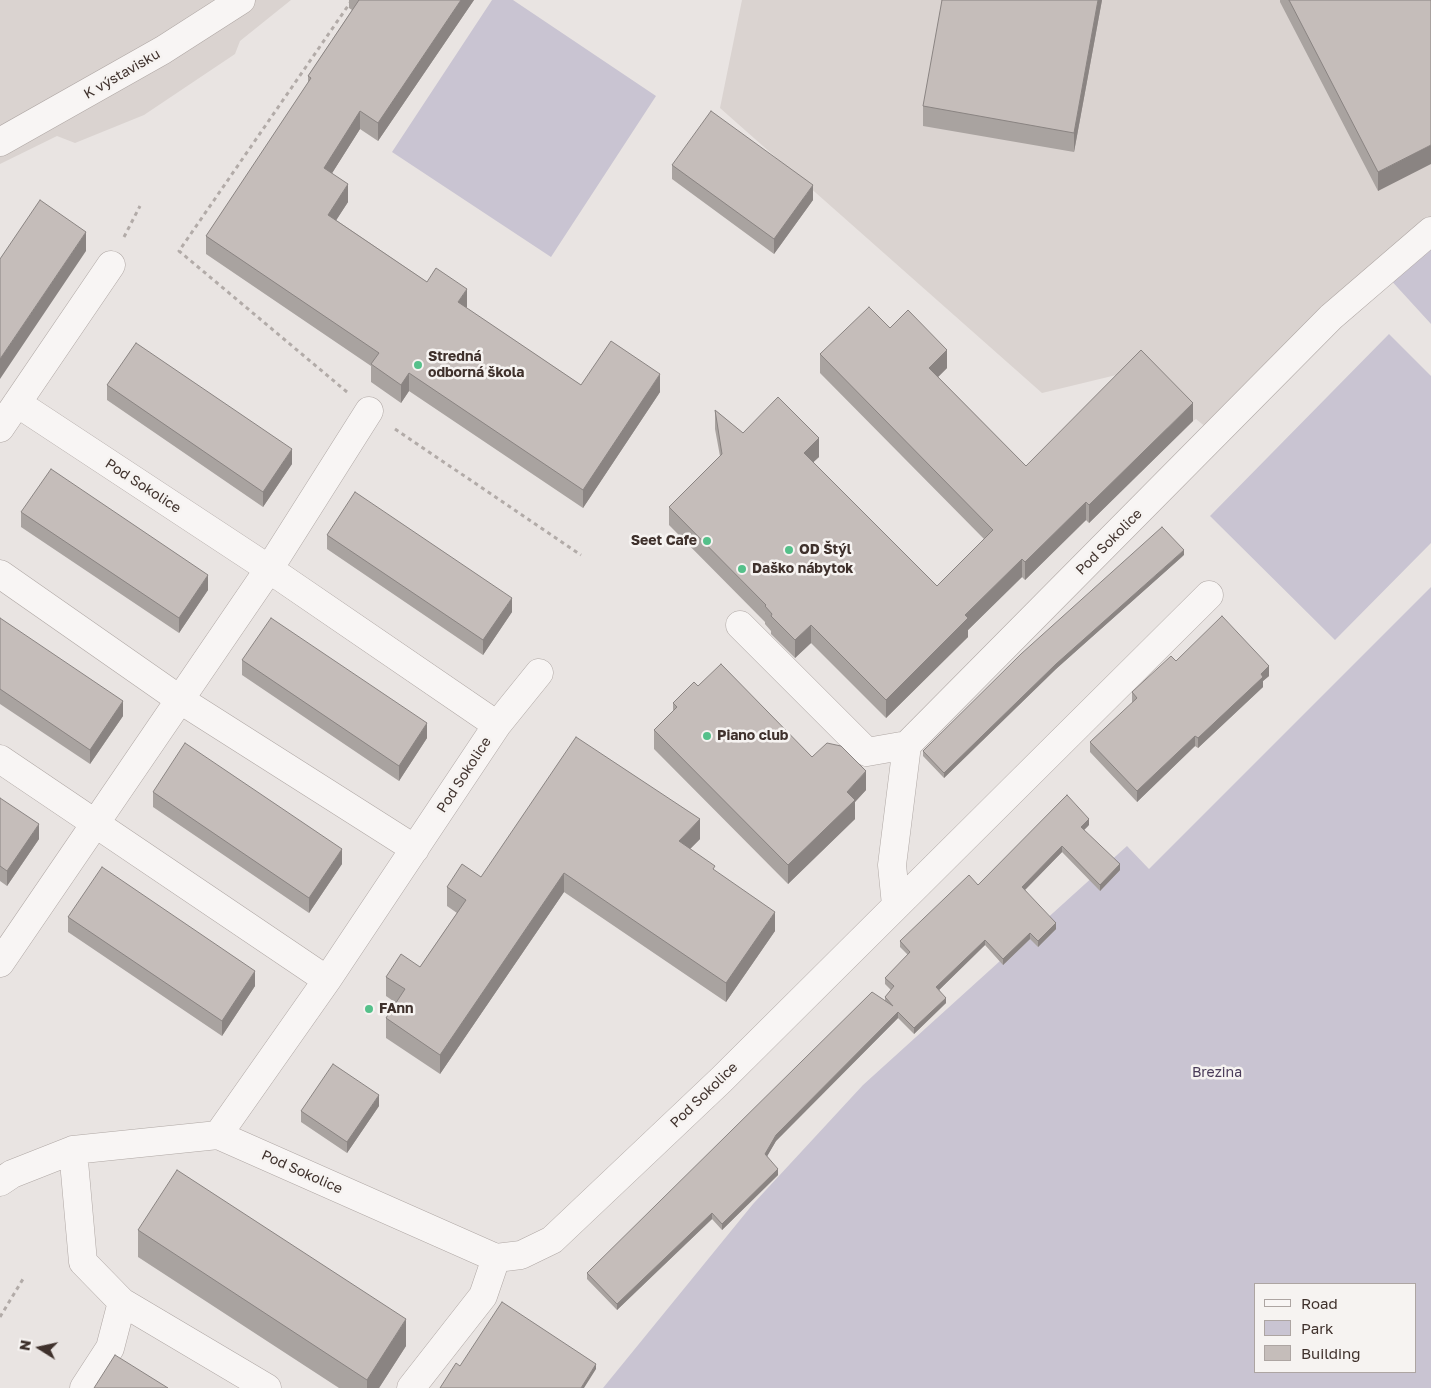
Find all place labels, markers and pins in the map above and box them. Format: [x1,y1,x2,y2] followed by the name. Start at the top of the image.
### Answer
[428,349,524,382] place label: Stredná odborná škola
[412,359,424,371] marker: Stredná odborná škola
[631,533,697,549] place label: Seet Cafe
[701,535,713,547] marker: Seet Cafe
[799,542,851,558] place label: OD Štýl
[783,544,795,556] marker: OD Štýl
[752,561,853,577] place label: Daško nábytok
[736,563,748,575] marker: Daško nábytok
[717,728,788,744] place label: Piano club
[701,730,713,742] marker: Piano club
[379,1001,414,1017] place label: FAnn
[363,1003,375,1015] marker: FAnn

